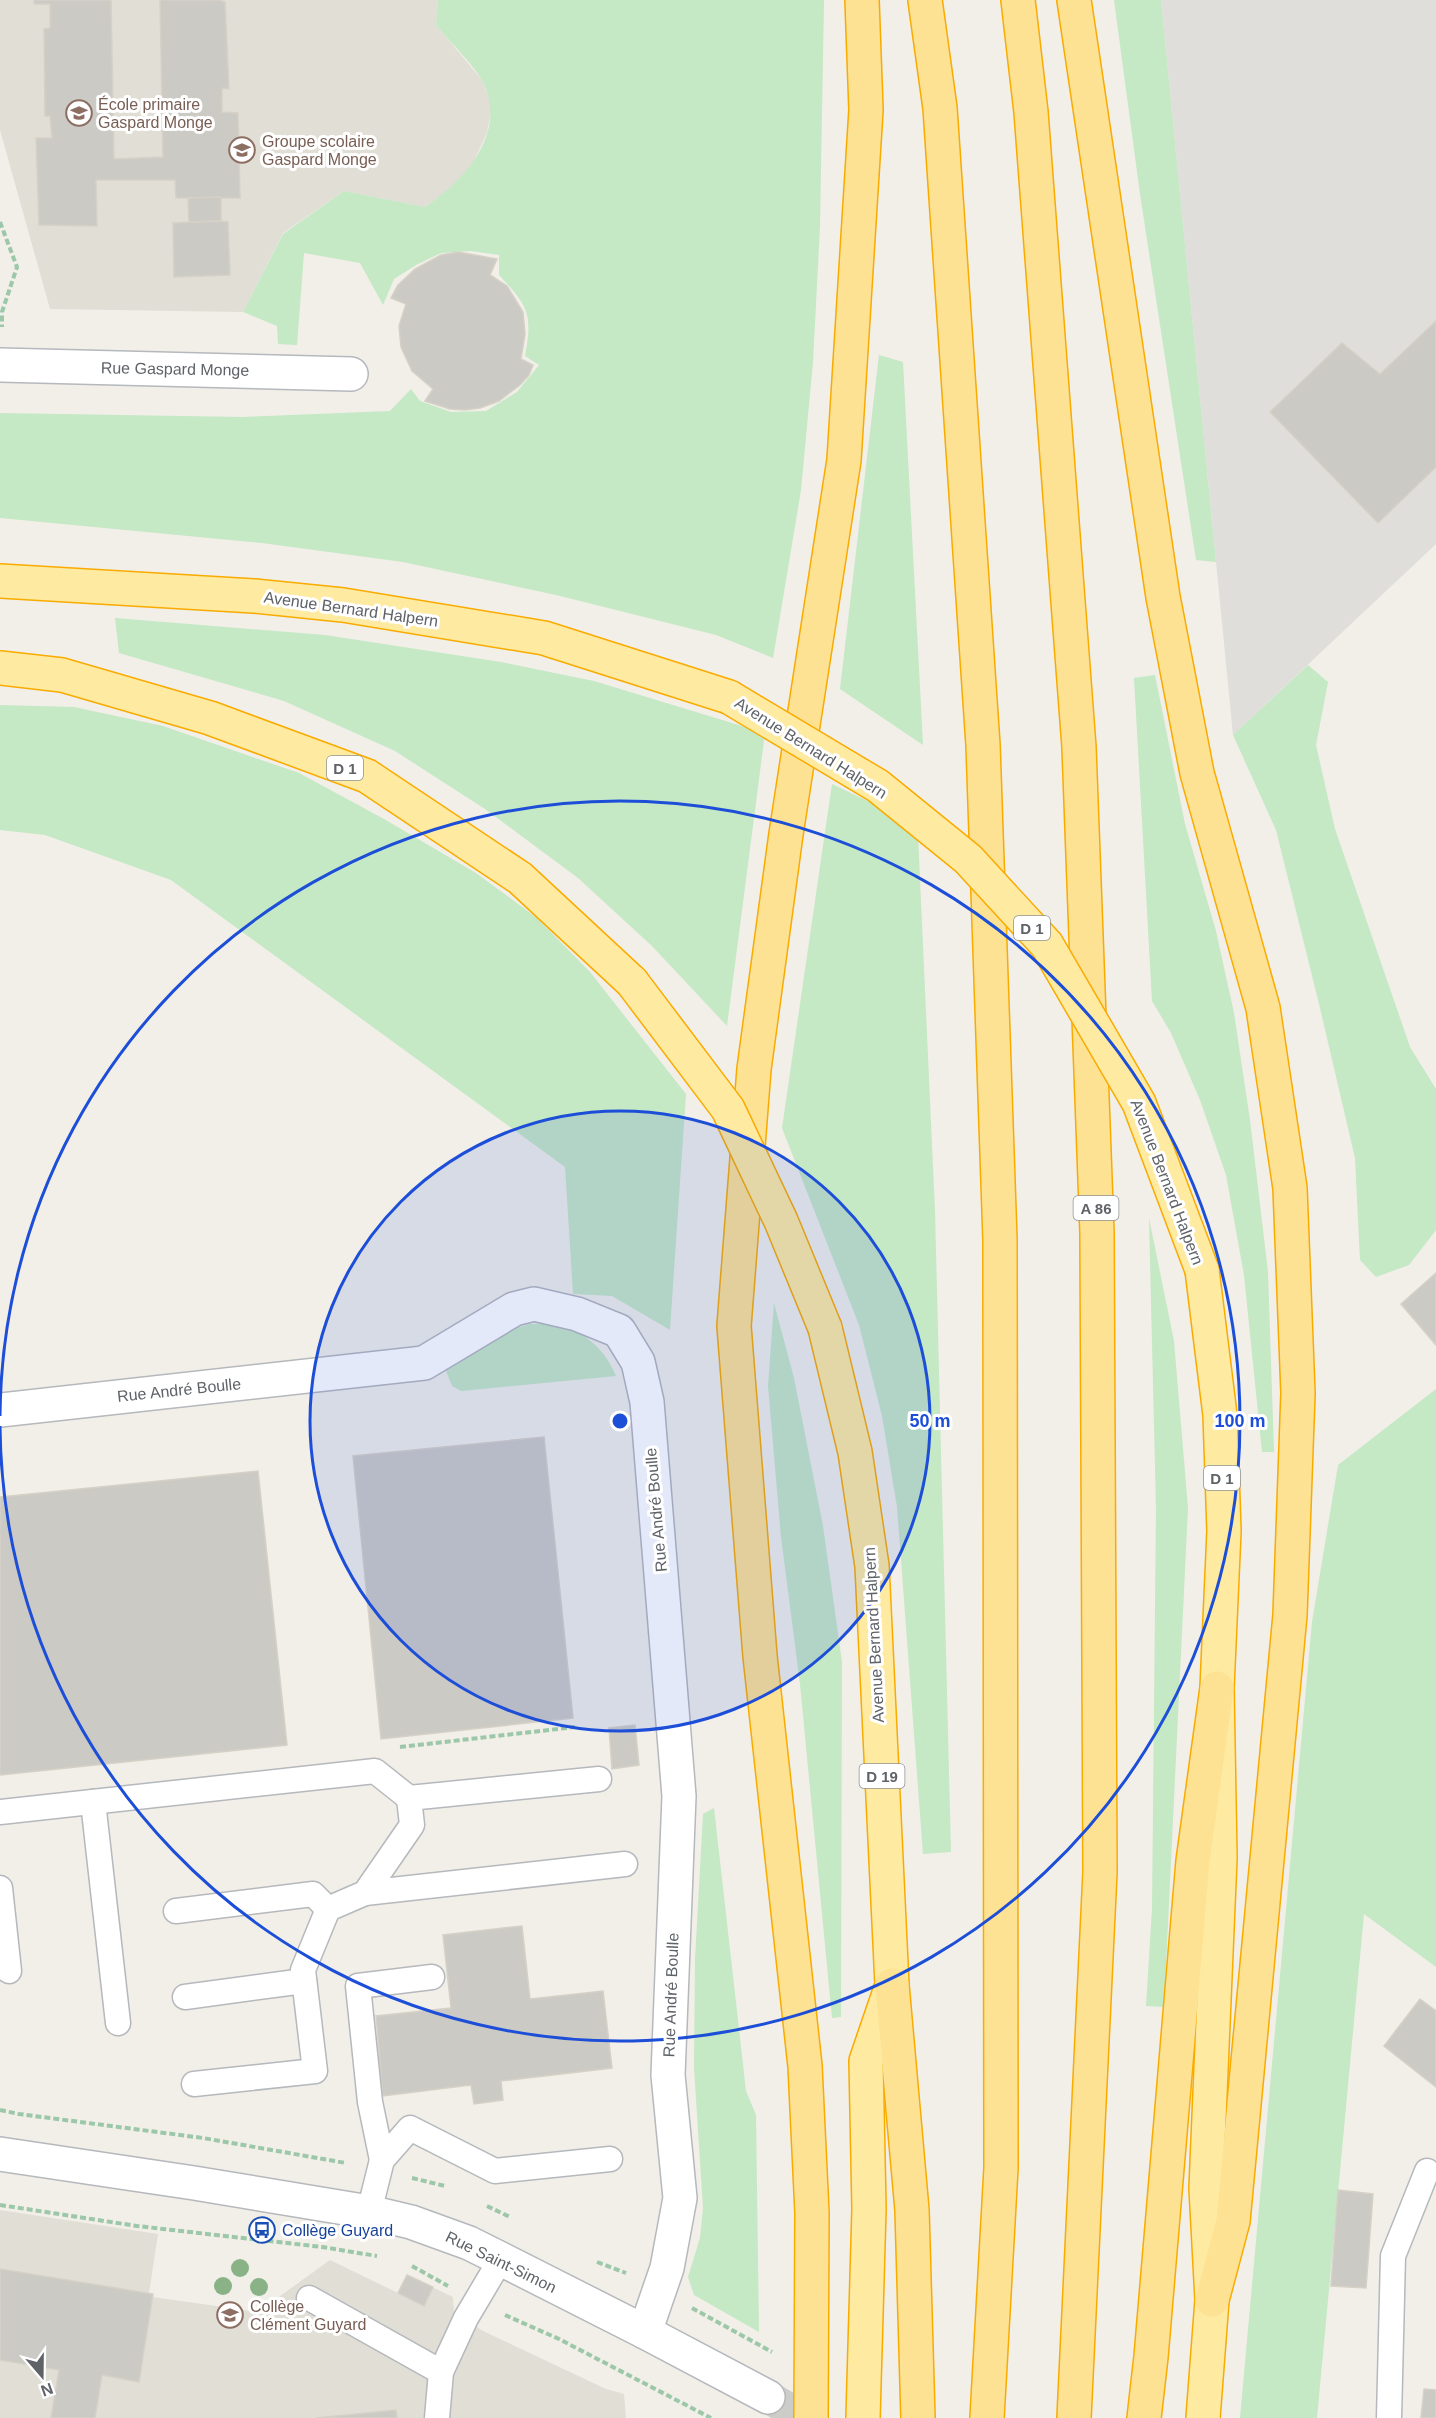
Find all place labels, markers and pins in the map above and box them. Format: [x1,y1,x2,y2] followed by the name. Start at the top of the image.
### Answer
[98,95,213,131] place label: École primaire Gaspard Monge
[64,98,94,128] school or university icon: École primaire Gaspard Monge
[262,133,377,168] place label: Groupe scolaire Gaspard Monge
[227,135,257,165] school or university icon: Groupe scolaire Gaspard Monge
[610,1411,630,1431] centre of rings
[247,2215,277,2245] bus stop icon: Collège Guyard
[282,2222,393,2239] place label: Collège Guyard
[250,2298,367,2333] place label: Collège Clément Guyard
[215,2300,245,2330] school or university icon: Collège Clément Guyard

